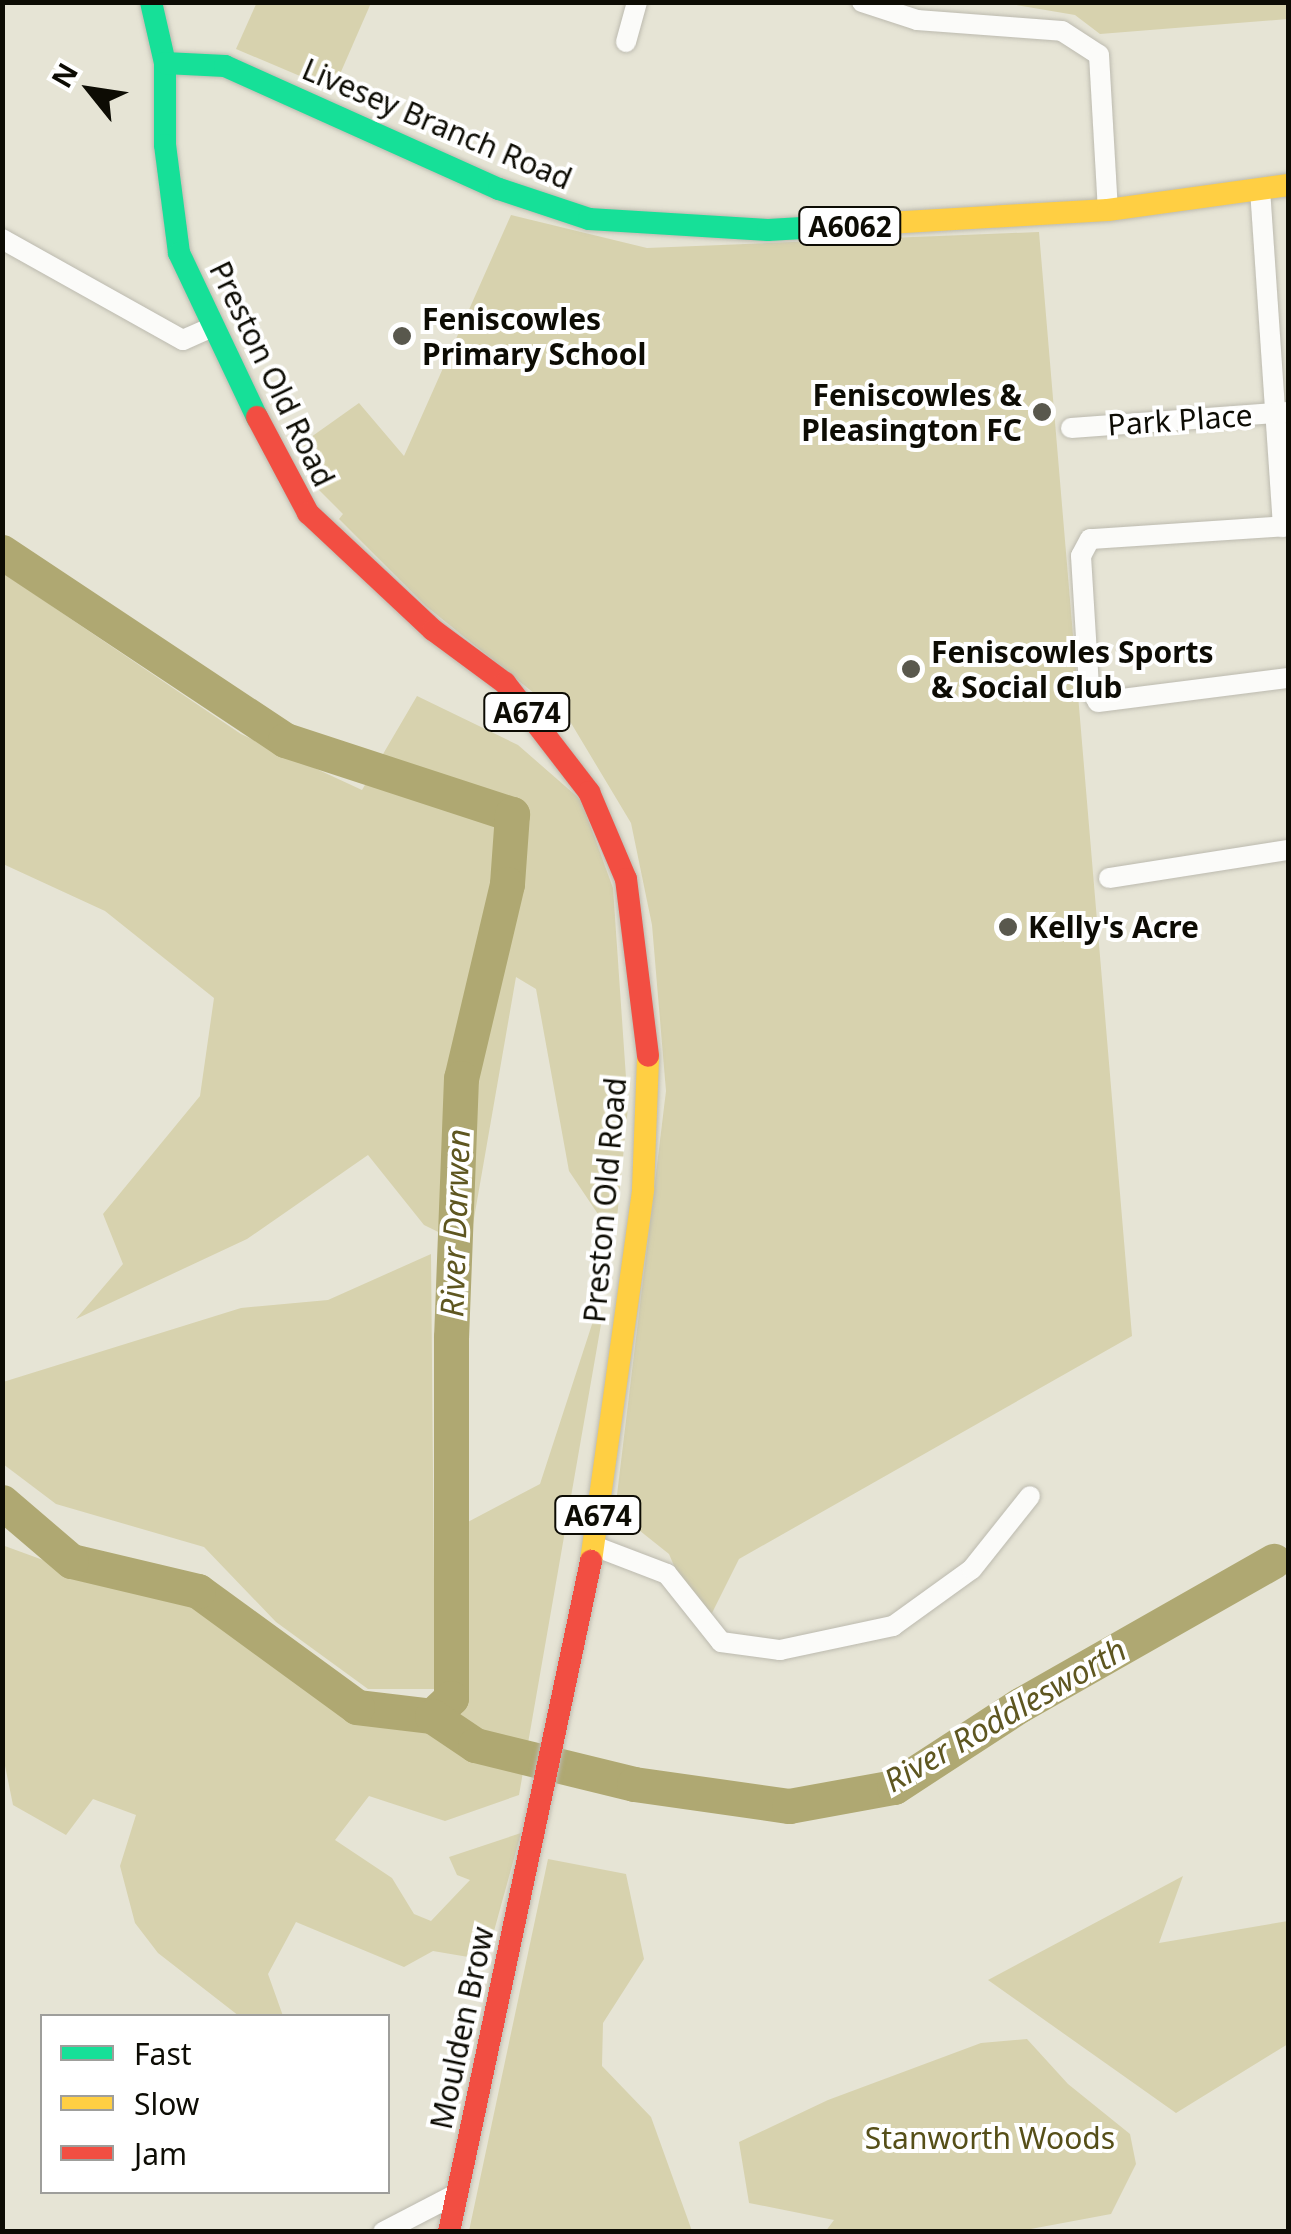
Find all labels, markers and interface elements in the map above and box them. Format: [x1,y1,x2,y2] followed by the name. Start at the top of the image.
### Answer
[40,40,140,140] north arrow
[297,51,577,197] street label: Livesey Branch Road
[42,56,86,94] text: N
[798,203,902,249] road number: A6062
[202,256,342,492] street label: Preston Old Road
[422,301,647,372] place label: Feniscowles Primary School
[391,325,413,347] marker: Feniscowles Primary School
[801,377,1022,448] place label: Feniscowles & Pleasington FC
[1106,397,1254,443] street label: Park Place
[1031,401,1053,423] marker: Feniscowles & Pleasington FC
[931,634,1214,704] place label: Feniscowles Sports & Social Club
[900,658,922,680] marker: Feniscowles Sports & Social Club
[482,689,572,735] road number: A674
[1028,909,1199,945] place label: Kelly's Acre
[997,916,1019,938] marker: Kelly's Acre
[576,1076,634,1324] street label: Preston Old Road
[433,1128,477,1318] water label: River Darwen
[553,1492,643,1538] road number: A674
[877,1630,1133,1800] water label: River Roddlesworth
[423,1924,501,2132] street label: Moulden Brow
[40,2014,390,2194] legend
[134,2033,192,2074] text: Fast
[134,2083,199,2124] text: Slow
[865,2120,1115,2156] park label: Stanworth Woods
[134,2133,187,2174] text: Jam

